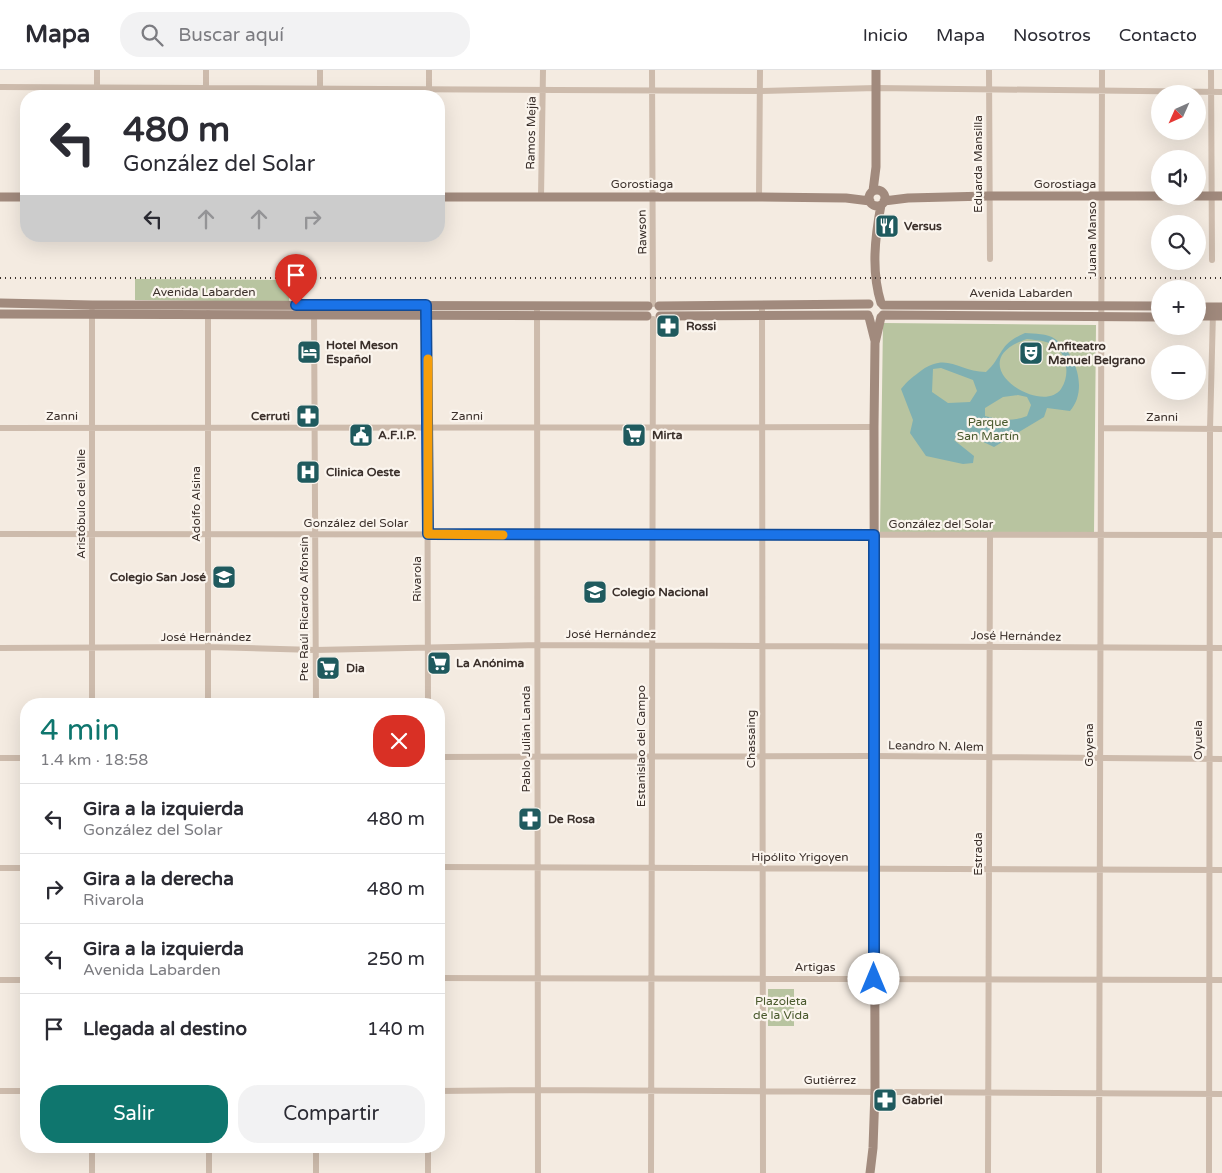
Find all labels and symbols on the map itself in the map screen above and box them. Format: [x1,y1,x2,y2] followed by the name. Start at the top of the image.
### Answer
[1151,85,1206,140] north arrow
[523,96,539,170] street label: Ramos Mejía
[971,115,985,213] street label: Eduarda Mansilla
[611,177,673,191] street label: Gorostiaga
[1034,177,1096,191] street label: Gorostiaga
[1085,201,1099,277] street label: Juana Manso
[635,209,649,255] street label: Rawson
[874,213,900,239] restaurant icon: Versus
[904,219,942,233] place label: Versus
[275,254,317,305] pin
[152,285,256,299] street label: Avenida Labarden
[969,286,1073,300] street label: Avenida Labarden
[655,313,681,339] pharmacy icon: Rossi
[686,319,716,333] place label: Rossi
[326,338,398,367] place label: Hotel Meson Español
[296,339,322,365] hotel icon: Hotel Meson Español
[1048,339,1145,368] place label: Anfiteatro Manuel Belgrano
[1018,340,1044,366] theatre icon: Anfiteatro Manuel Belgrano
[295,403,321,429] pharmacy icon: Cerruti
[46,409,78,423] street label: Zanni
[251,409,290,423] place label: Cerruti
[451,409,483,423] street label: Zanni
[1146,410,1178,424] street label: Zanni
[957,415,1019,443] park label: Parque San Martín
[348,422,374,448] public building icon: A.F.I.P.
[621,422,647,448] supermarket icon: Mirta
[378,428,416,442] place label: A.F.I.P.
[652,428,683,442] place label: Mirta
[74,449,88,559] street label: Aristóbulo del Valle
[295,459,321,485] hospital icon: Clinica Oeste
[326,465,400,479] place label: Clinica Oeste
[189,466,203,542] street label: Adolfo Alsina
[304,516,409,530] street label: González del Solar
[889,517,994,531] street label: González del Solar
[297,537,311,681] street label: Pte Raúl Ricardo Alfonsín
[410,556,424,602] street label: Rivarola
[211,564,237,590] school or university icon: Colegio San José
[110,570,206,585] place label: Colegio San José
[582,579,608,605] school or university icon: Colegio Nacional
[612,585,708,600] place label: Colegio Nacional
[566,627,656,641] street label: José Hernández
[971,628,1061,644] street label: José Hernández
[161,630,251,644] street label: José Hernández
[426,650,452,676] supermarket icon: La Anónima
[315,655,341,681] supermarket icon: Dia
[456,656,525,670] place label: La Anónima
[346,661,365,675] place label: Dia
[634,685,648,807] street label: Estanislao del Campo
[519,686,533,792] street label: Pablo Julián Landa
[744,710,758,768] street label: Chassaing
[1191,720,1205,760] street label: Oyuela
[1082,723,1096,767] street label: Goyena
[888,738,984,754] street label: Leandro N. Alem
[517,806,543,832] pharmacy icon: De Rosa
[548,812,595,826] place label: De Rosa
[971,832,985,876] street label: Estrada
[751,850,849,864] street label: Hipólito Yrigoyen
[847,952,899,1004] position arrow
[794,960,836,974] street label: Artigas
[753,994,809,1022] park label: Plazoleta de la Vida
[804,1073,856,1087] street label: Gutiérrez
[872,1087,898,1113] pharmacy icon: Gabriel
[902,1093,943,1107] place label: Gabriel

